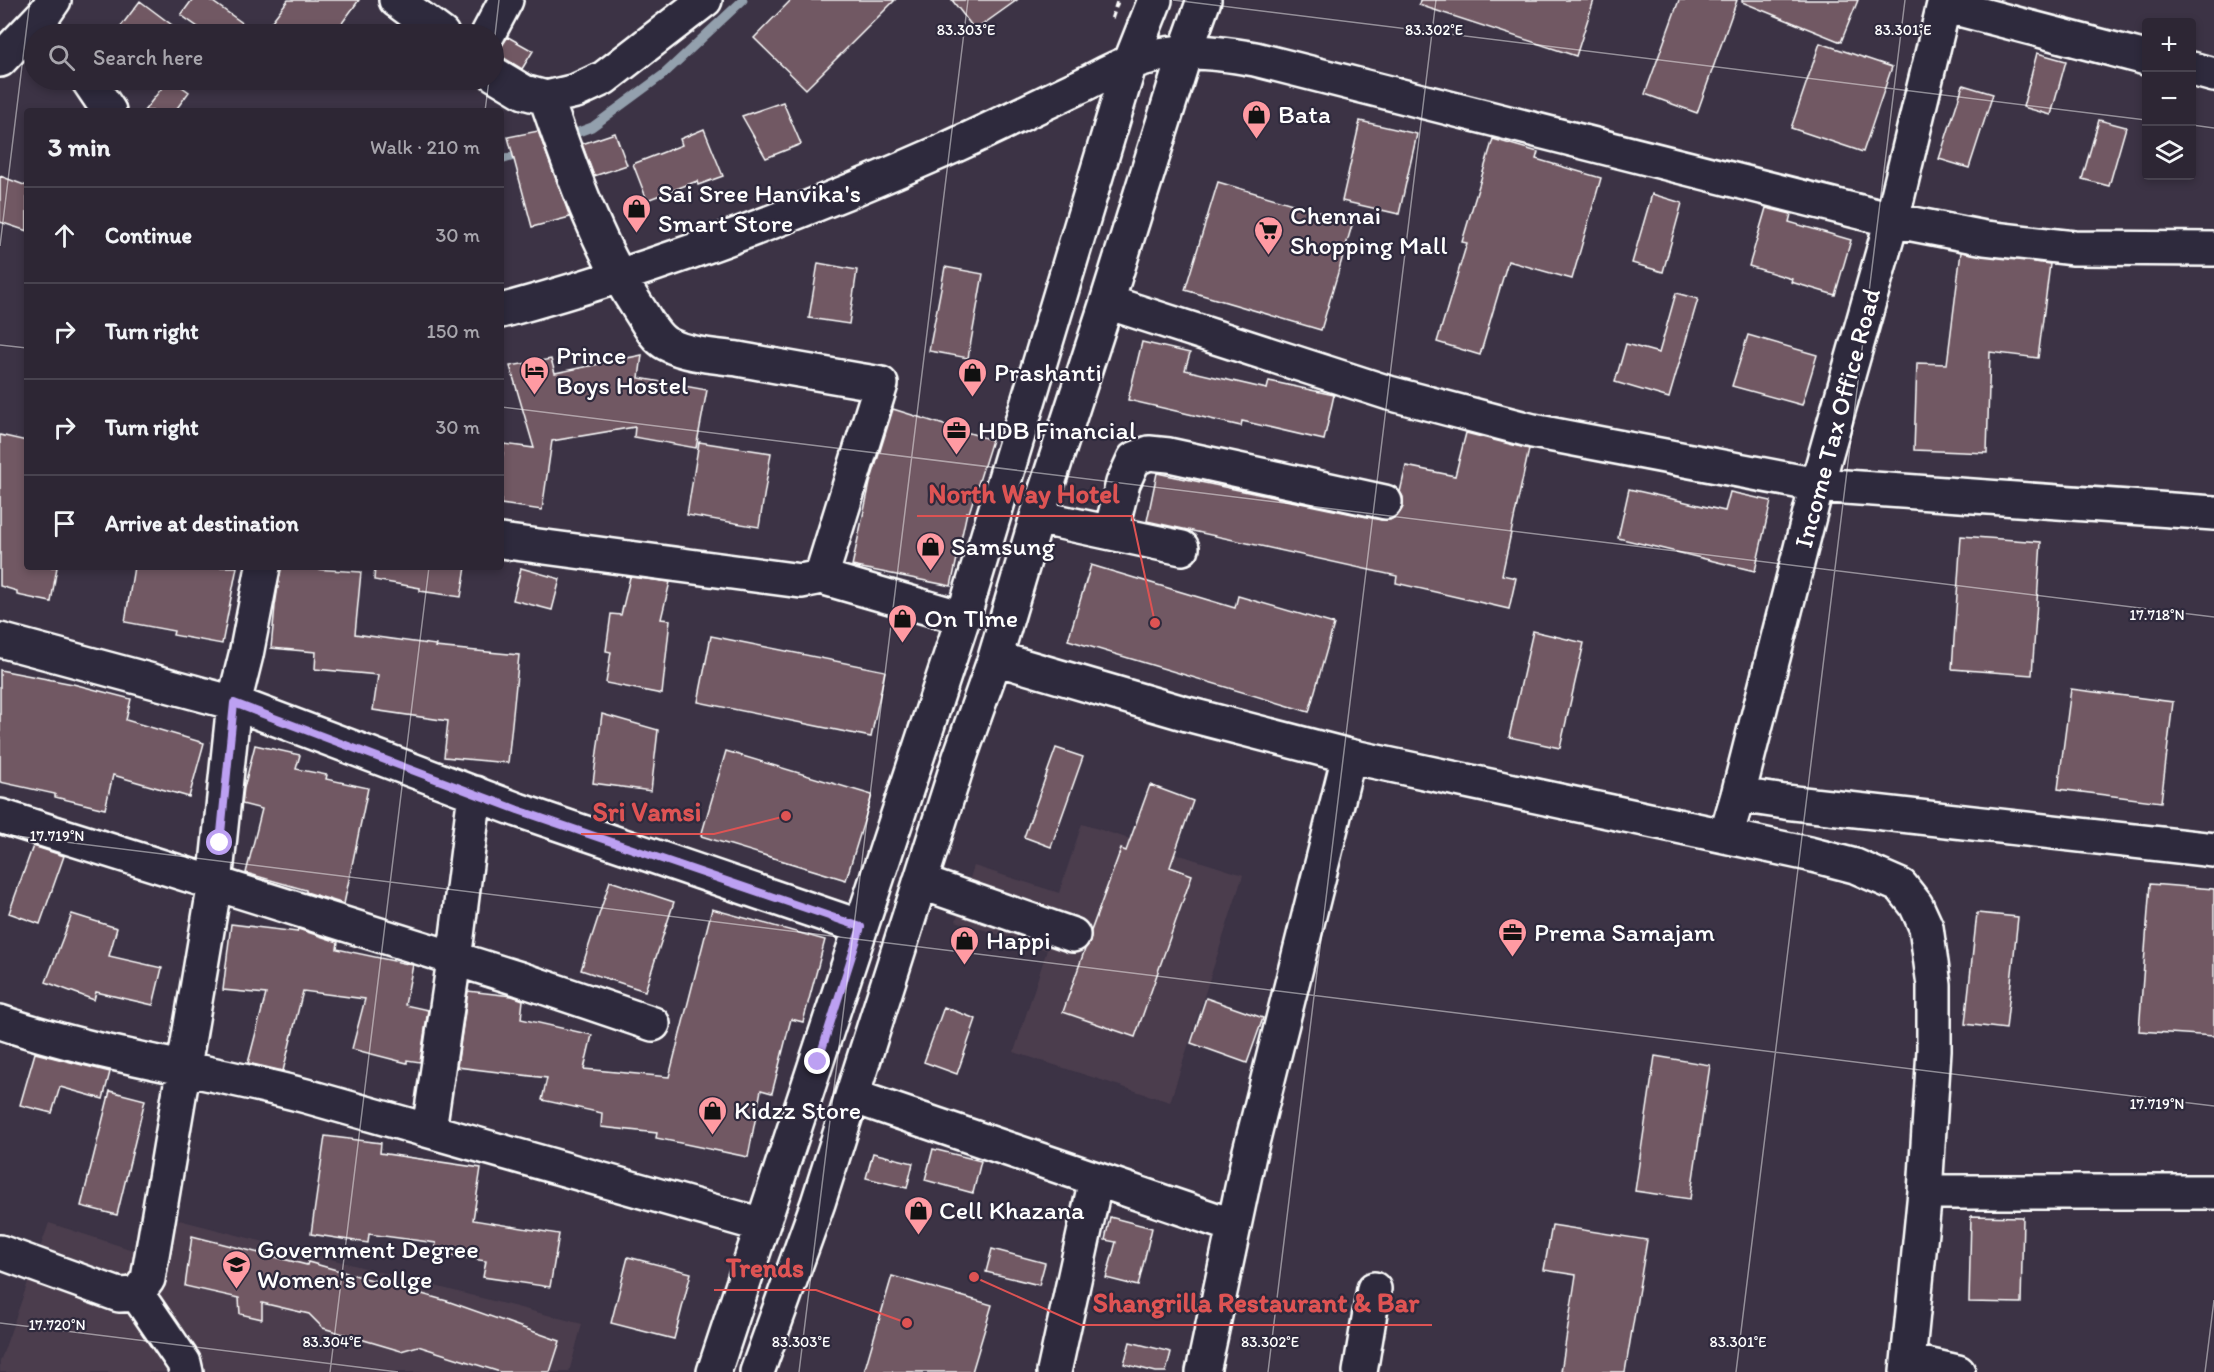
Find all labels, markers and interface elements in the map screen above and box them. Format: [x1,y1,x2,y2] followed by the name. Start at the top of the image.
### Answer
[2142,18,2196,180] map controls
[2142,18,2196,72] button: +
[937,21,995,39] text: 83.303°E
[1405,21,1463,39] text: 83.302°E
[1874,21,1932,39] text: 83.301°E
[24,24,504,90] search box
[45,41,78,74] icon: search
[93,44,203,71] text: Search here
[2142,72,2196,126] button: −
[1241,98,1273,140] shop icon: Bata
[1278,98,1331,130] place label: Bata
[2142,126,2196,180] button: layers
[48,131,110,163] text: 3 min
[370,135,480,159] text: Walk · 210 m
[658,177,861,239] place label: Sai Sree Hanvika's Smart Store
[621,192,653,234] shop icon: Sai Sree Hanvika's Smart Store
[1290,199,1448,261] place label: Chennai Shopping Mall
[1253,214,1285,256] supermarket icon: Chennai Shopping Mall
[48,219,81,252] icon: ahead
[105,222,192,249] text: Continue
[435,223,480,247] text: 30 m
[1787,285,1887,551] street label: Income Tax Office Road
[48,315,81,348] icon: right
[105,318,199,345] text: Turn right
[427,319,480,343] text: 150 m
[556,339,688,401] place label: Prince Boys Hostel
[519,354,551,396] hotel icon: Prince Boys Hostel
[957,356,989,398] shop icon: Prashanti
[994,356,1102,388] place label: Prashanti
[48,411,81,444] icon: right
[105,414,199,441] text: Turn right
[941,414,973,456] office icon: HDB Financial
[978,414,1136,446] place label: HDB Financial
[435,415,480,439] text: 30 m
[917,471,1132,516] callout: North Way Hotel
[928,477,1120,510] text: North Way Hotel
[48,507,81,540] icon: arrive
[105,510,299,537] text: Arrive at destination
[914,530,946,572] shop icon: Samsung
[951,530,1056,562] place label: Samsung
[887,602,919,644] shop icon: On TIme
[924,602,1018,634] place label: On TIme
[2129,606,2185,624] text: 17.718°N
[581,789,714,834] callout: Sri Vamsi
[593,795,701,828] text: Sri Vamsi
[30,827,84,845] text: 17.719°N
[206,829,232,855] route start
[1497,916,1529,958] office icon: Prema Samajam
[1534,916,1715,948] place label: Prema Samajam
[949,924,981,966] shop icon: Happi
[986,924,1051,956] place label: Happi
[804,1048,830,1074] route end
[697,1094,729,1136] shop icon: Kidzz Store
[734,1094,861,1126] place label: Kidzz Store
[2130,1095,2184,1113] text: 17.719°N
[902,1194,934,1236] shop icon: Cell Khazana
[939,1194,1085,1226] place label: Cell Khazana
[257,1233,479,1295] place label: Government Degree Women's Collge
[714,1245,816,1290] callout: Trends
[220,1248,252,1290] school or university icon: Government Degree Women's Collge
[725,1251,804,1284] text: Trends
[1081,1280,1432,1325] callout: Shangrilla Restaurant & Bar
[1093,1286,1420,1319] text: Shangrilla Restaurant & Bar
[28,1316,86,1334] text: 17.720°N
[302,1333,362,1351] text: 83.304°E
[772,1333,830,1351] text: 83.303°E
[1241,1333,1299,1351] text: 83.302°E
[1709,1333,1767,1351] text: 83.301°E

